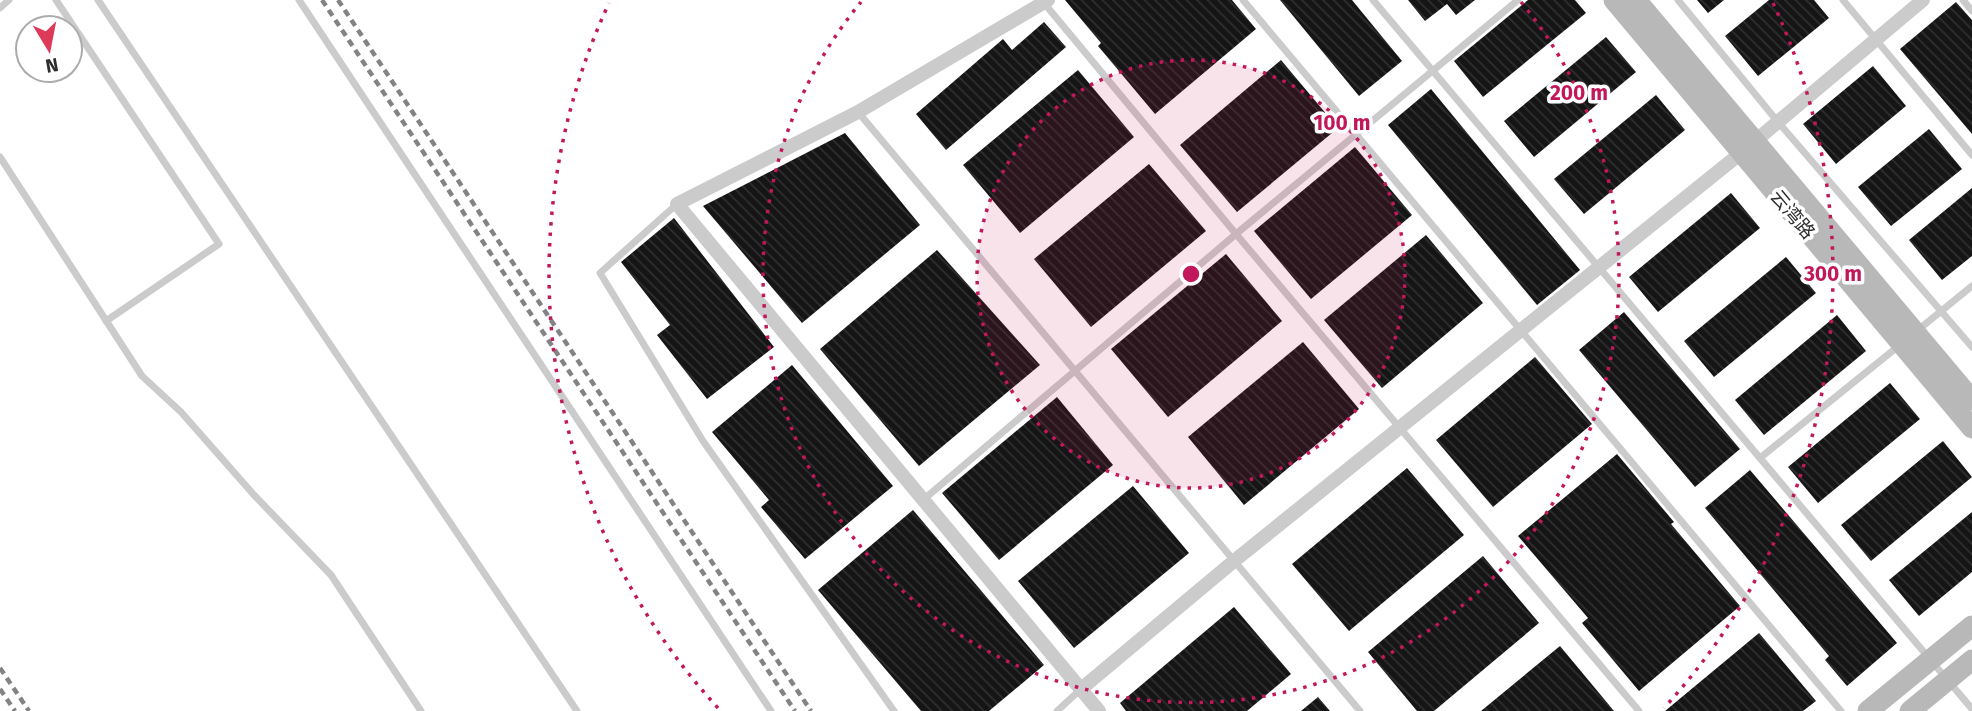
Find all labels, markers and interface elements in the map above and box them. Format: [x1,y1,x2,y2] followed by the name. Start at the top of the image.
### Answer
[14,14,84,84] north arrow
[44,53,60,78] text: N
[1550,80,1608,106] text: 200 m
[1313,110,1371,136] text: 100 m
[1765,185,1820,244] street label: 云湾路
[1803,261,1862,287] text: 300 m
[1179,262,1203,286] centre of rings

